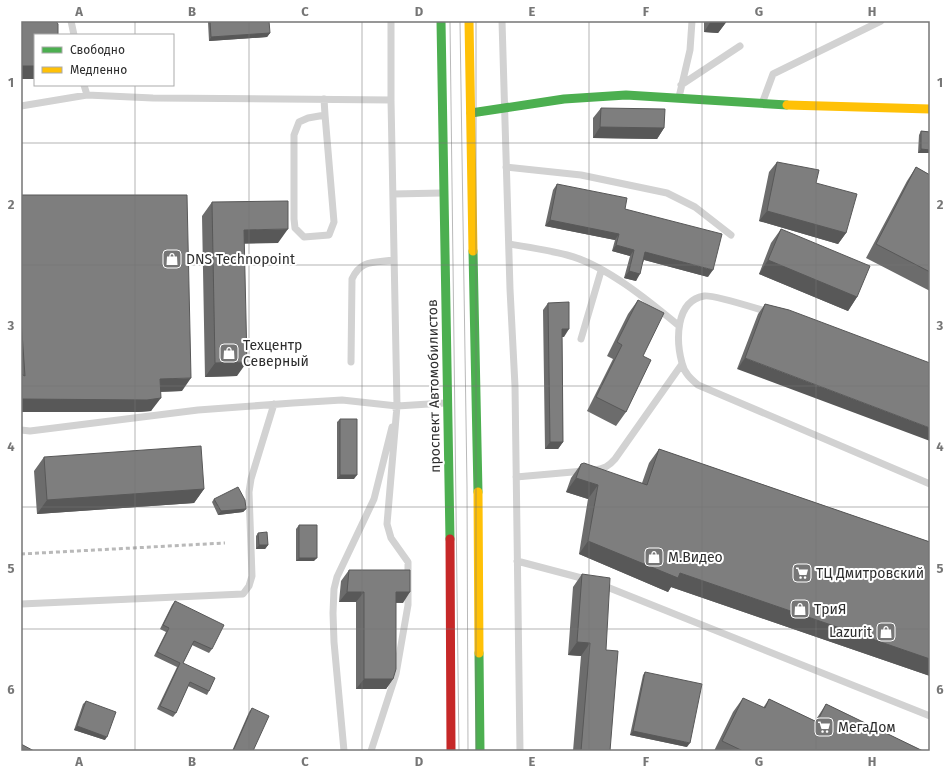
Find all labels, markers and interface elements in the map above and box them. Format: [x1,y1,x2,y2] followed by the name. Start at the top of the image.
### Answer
[74,4,83,19] text: A
[188,4,196,19] text: B
[301,4,309,19] text: C
[415,4,424,19] text: D
[529,4,536,19] text: E
[643,4,650,19] text: F
[755,4,763,19] text: G
[868,4,876,19] text: H
[34,34,174,86] legend
[70,43,125,57] text: Свободно
[70,63,127,77] text: Медленно
[8,75,14,90] text: 1
[937,75,943,90] text: 1
[8,197,15,212] text: 2
[937,197,944,212] text: 2
[161,248,183,270] shop icon: DNS Technopoint
[186,251,296,268] place label: DNS Technopoint
[424,299,444,473] street label: проспект Автомобилистов
[7,318,15,333] text: 3
[936,318,944,333] text: 3
[243,337,309,370] place label: Техцентр Северный
[218,342,240,364] shop icon: Техцентр Северный
[7,439,15,454] text: 4
[936,439,944,454] text: 4
[643,546,665,568] shop icon: М.Видео
[668,549,723,566] place label: М.Видео
[8,561,15,576] text: 5
[937,561,944,576] text: 5
[791,562,813,584] supermarket icon: ТЦ Дмитровский
[816,565,924,582] place label: ТЦ Дмитровский
[789,598,811,620] shop icon: ТриЯ
[814,601,846,618] place label: ТриЯ
[875,621,897,643] shop icon: Lazurit
[829,624,873,641] place label: Lazurit
[7,682,15,697] text: 6
[936,682,944,697] text: 6
[813,716,835,738] supermarket icon: МегаДом
[838,719,896,736] place label: МегаДом
[74,754,83,769] text: A
[188,754,196,769] text: B
[301,754,309,769] text: C
[415,754,424,769] text: D
[529,754,536,769] text: E
[643,754,650,769] text: F
[755,754,763,769] text: G
[868,754,876,769] text: H

